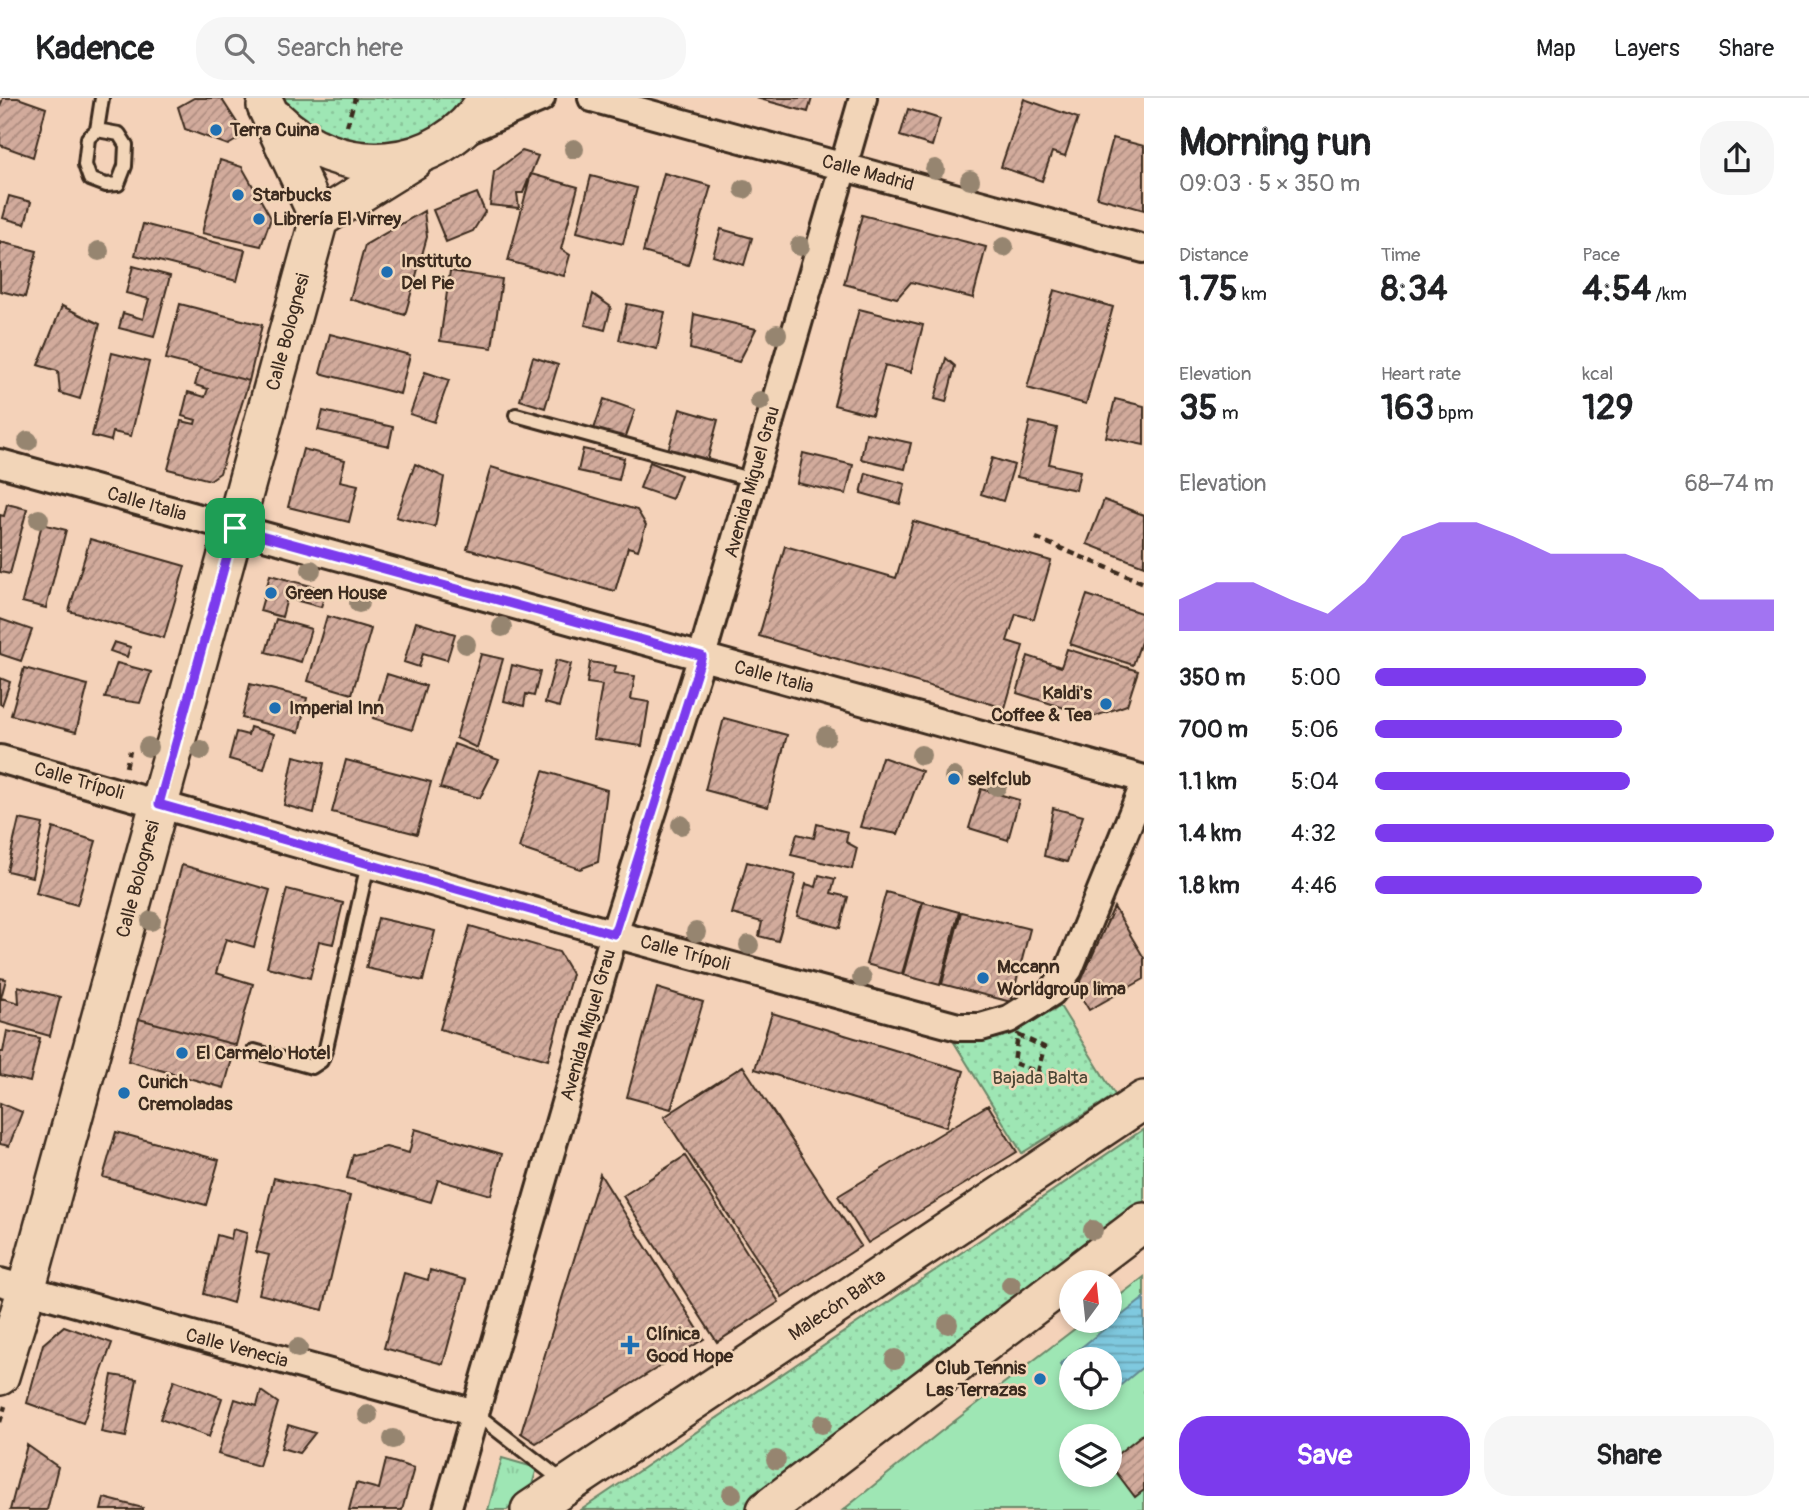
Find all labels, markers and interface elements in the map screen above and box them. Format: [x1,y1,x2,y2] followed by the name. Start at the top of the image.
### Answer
[196,17,686,80] search box
[35,28,154,69] text: Kadence
[220,29,258,67] icon: search
[276,32,403,64] text: Search here
[1536,34,1576,63] text: Map
[1614,34,1680,63] text: Layers
[1718,34,1774,63] text: Share
[229,118,320,142] place label: Terra Cuina
[1179,119,1371,167] text: Morning run
[1700,121,1774,195] button: share
[208,122,224,138] marker: Terra Cuina
[819,149,917,197] street label: Calle Madrid
[1179,169,1360,198] text: 09:03 · 5 × 350 m
[252,183,332,207] place label: Starbucks
[230,187,246,203] marker: Starbucks
[273,207,402,231] place label: Librería El Virrey
[251,211,267,227] marker: Librería El Virrey
[1179,243,1248,267] text: Distance
[1381,243,1420,267] text: Time
[1582,243,1620,267] text: Pace
[401,249,472,295] place label: Instituto Del Pie
[379,264,395,280] marker: Instituto Del Pie
[1179,267,1238,311] text: 1.75
[1381,267,1447,311] text: 8:34
[1582,267,1651,311] text: 4:54
[261,271,315,393] street label: Calle Bolognesi
[1238,282,1267,306] text: km
[1651,282,1687,306] text: /km
[1179,362,1251,386] text: Elevation
[1381,362,1461,386] text: Heart rate
[1582,362,1613,386] text: kcal
[1179,386,1218,430] text: 35
[1381,386,1434,430] text: 163
[1582,386,1634,430] text: 129
[1218,401,1239,425] text: m
[1434,401,1474,425] text: bpm
[719,403,785,561] street label: Avenida Miguel Grau
[1179,469,1267,498] text: Elevation
[1685,469,1774,498] text: 68–74 m
[104,481,190,527] street label: Calle Italia
[205,498,265,558] pin
[216,509,254,547] icon: arrive
[285,581,388,605] place label: Green House
[263,585,279,601] marker: Green House
[731,655,817,699] street label: Calle Italia
[1179,663,1245,692] text: 350 m
[1291,663,1341,692] text: 5:00
[991,681,1093,727] place label: Kaldi's Coffee & Tea
[289,696,384,720] place label: Imperial Inn
[1098,696,1114,712] marker: Kaldi's Coffee & Tea
[267,700,283,716] marker: Imperial Inn
[1179,715,1248,744] text: 700 m
[1291,715,1339,744] text: 5:06
[31,757,127,805] street label: Calle Trípoli
[968,767,1031,791] place label: selfclub
[1179,767,1237,796] text: 1.1 km
[1291,767,1339,796] text: 5:04
[946,771,962,787] marker: selfclub
[111,818,165,940] street label: Calle Bolognesi
[1179,819,1241,848] text: 1.4 km
[1291,819,1336,848] text: 4:32
[1179,871,1240,900] text: 1.8 km
[1291,871,1337,900] text: 4:46
[637,929,733,977] street label: Calle Trípoli
[555,946,621,1104] street label: Avenida Miguel Grau
[997,955,1126,1001] place label: Mccann Worldgroup lima
[975,970,991,986] marker: Mccann Worldgroup lima
[196,1041,331,1065] place label: El Carmelo Hotel
[174,1045,190,1061] marker: El Carmelo Hotel
[992,1066,1088,1090] park label: Bajada Balta
[138,1070,233,1116] place label: Curich Cremoladas
[116,1085,132,1101] marker: Curich Cremoladas
[784,1264,890,1346] street label: Malecón Balta
[1059,1270,1122,1334] north arrow
[1059,1270,1122,1487] map controls
[646,1322,734,1368] place label: Clínica Good Hope
[183,1323,291,1373] street label: Calle Venecia
[620,1335,640,1355] marker: Clínica Good Hope
[1059,1347,1122,1410] button: locate
[925,1356,1027,1402] place label: Club Tennis Las Terrazas
[1032,1371,1048,1387] marker: Club Tennis Las Terrazas
[1179,1416,1470,1496] button: Save
[1484,1416,1774,1496] button: Share
[1059,1424,1122,1487] button: layers

